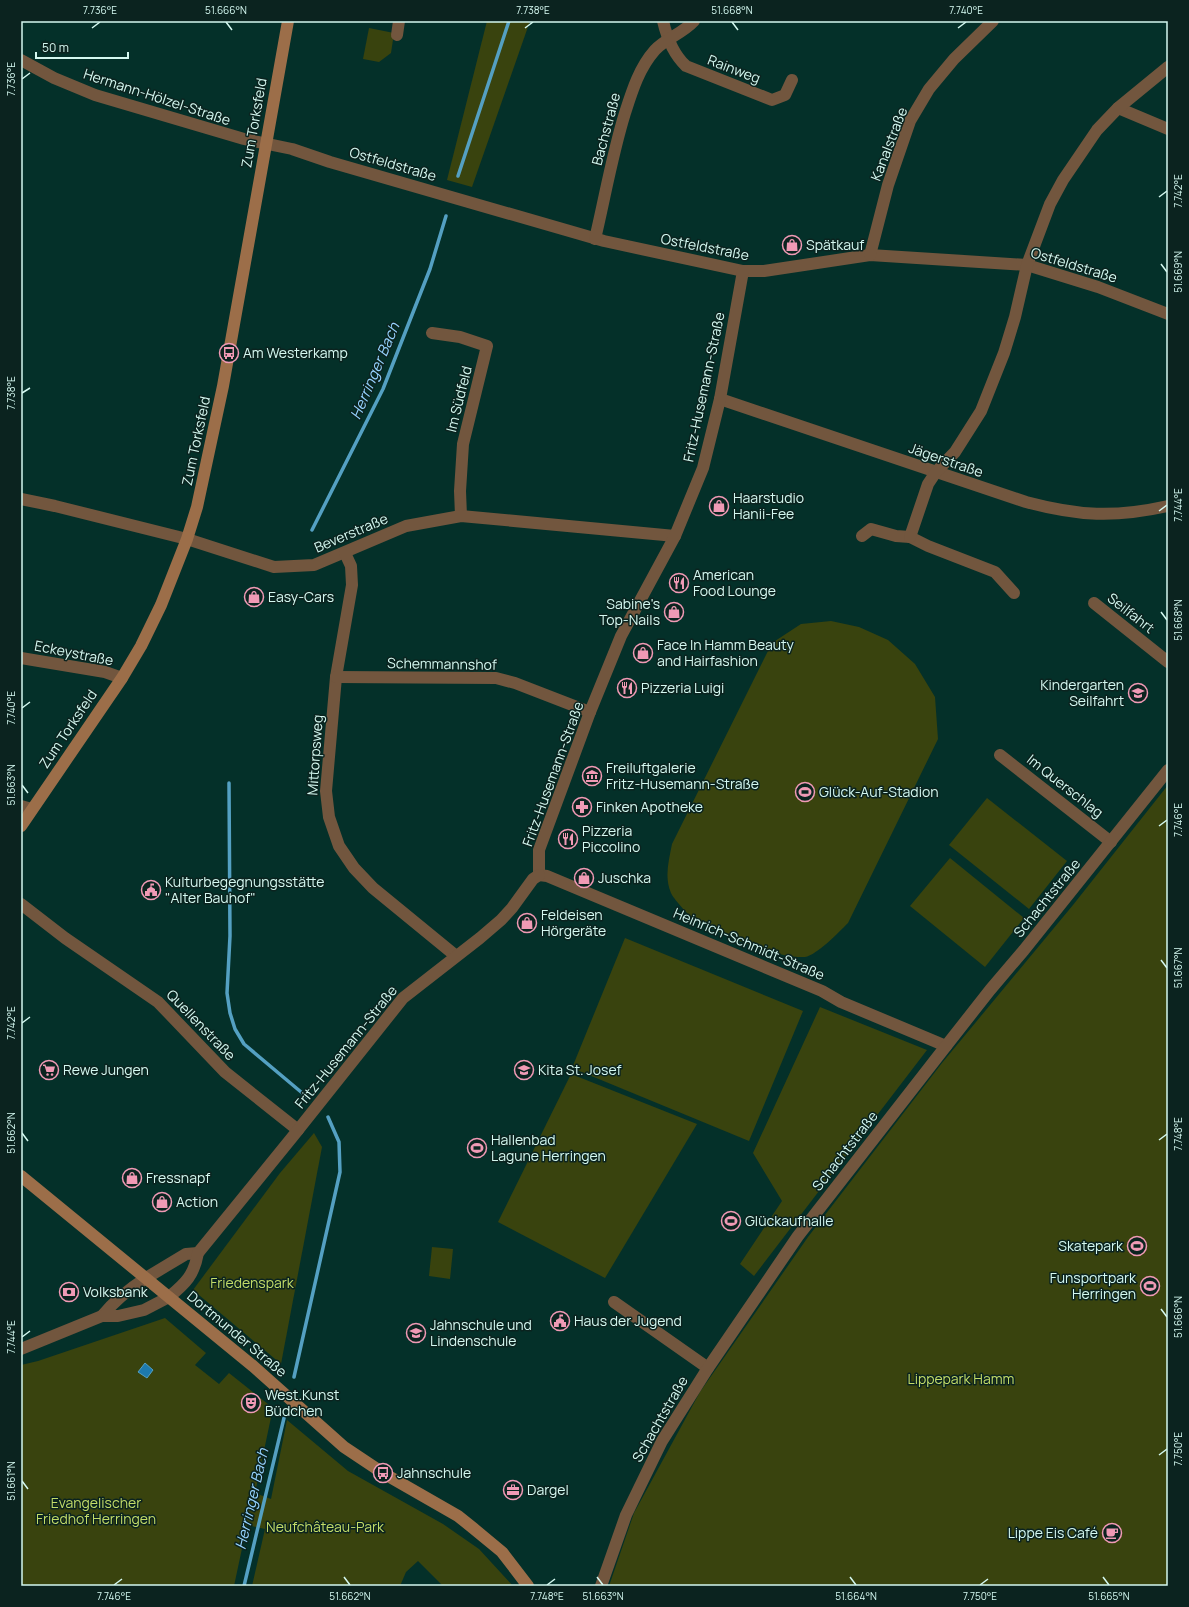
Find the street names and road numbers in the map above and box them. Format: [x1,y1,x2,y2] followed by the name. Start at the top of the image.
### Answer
[705,50,763,87] street label: Rainweg
[81,64,233,129] street label: Hermann-Hölzel-Straße
[236,77,271,169] street label: Zum Torksfeld
[587,90,624,167] street label: Bachstraße
[866,104,911,183] street label: Kanalstraße
[347,142,439,185] street label: Ostfeldstraße
[659,229,751,264] street label: Ostfeldstraße
[1029,242,1120,287] street label: Ostfeldstraße
[678,310,729,464] street label: Fritz-Husemann-Straße
[441,364,476,434] street label: Im Südfeld
[177,395,214,487] street label: Zum Torksfeld
[906,438,986,481] street label: Jägerstraße
[311,508,391,557] street label: Beverstraße
[1104,588,1159,637] street label: Seilfahrt
[33,636,115,669] street label: Eckeystraße
[387,653,497,674] street label: Schemmannshof
[34,686,101,772] street label: Zum Torksfeld
[517,699,588,849] street label: Fritz-Husemann-Straße
[302,714,327,796] street label: Mittorpsweg
[1023,750,1107,821] street label: Im Querschlag
[1009,854,1084,941] street label: Schachtstraße
[671,903,828,984] street label: Heinrich-Schmidt-Straße
[290,981,401,1112] street label: Fritz-Husemann-Straße
[163,985,240,1064] street label: Quellenstraße
[808,1107,882,1194] street label: Schachtstraße
[184,1286,291,1381] street label: Dortmunder Straße
[627,1372,692,1465] street label: Schachtstraße

